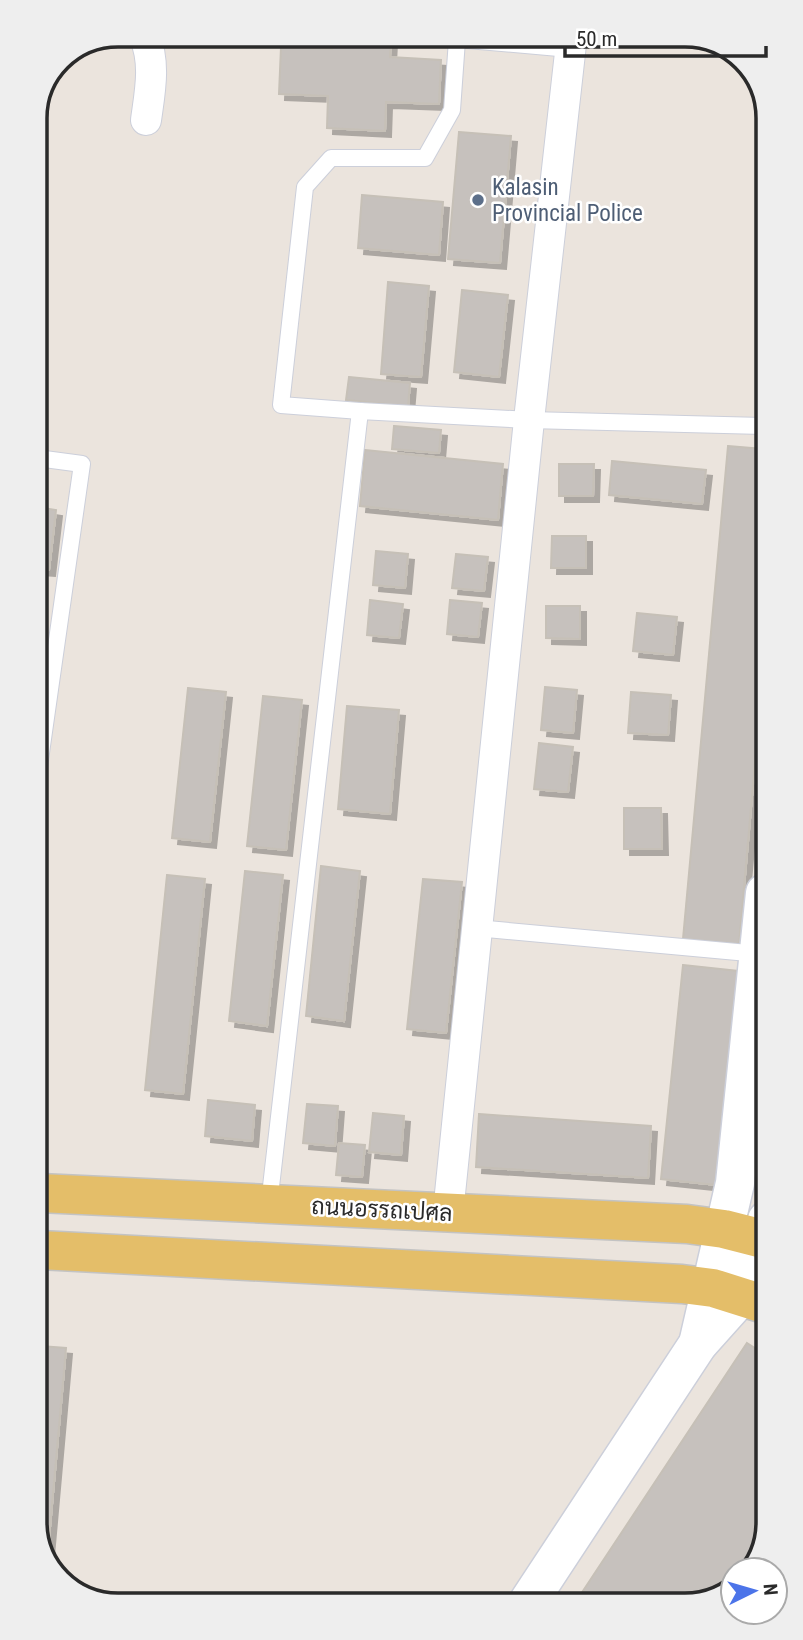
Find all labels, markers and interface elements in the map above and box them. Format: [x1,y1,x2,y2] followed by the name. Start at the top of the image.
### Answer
[565,14,766,58] scale bar
[576,27,617,51] text: 50 m
[492,174,643,227] place label: Kalasin Provincial Police
[470,192,486,208] marker: Kalasin Provincial Police
[311,1193,453,1227] street label: ถนนอรรถเปศล
[719,1556,789,1626] north arrow
[758,1583,782,1596] text: N

